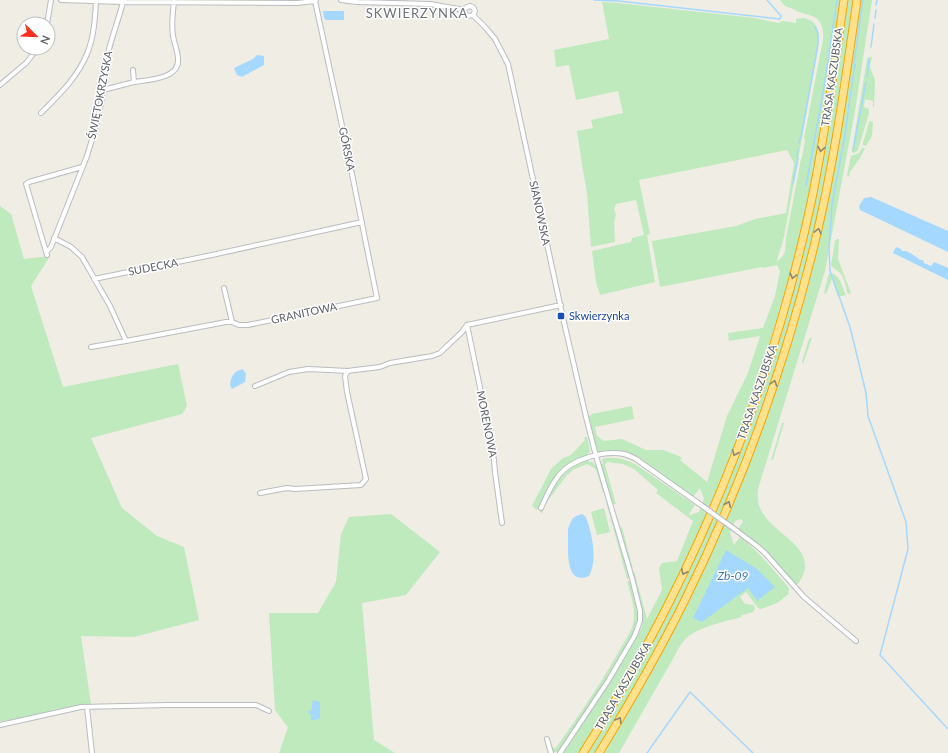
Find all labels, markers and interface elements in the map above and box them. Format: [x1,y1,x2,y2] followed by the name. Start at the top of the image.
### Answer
[366,5,468,21] district label: SKWIERZYNKA
[16,16,56,56] north arrow
[818,26,845,127] street label: TRASA KASZUBSKA
[38,34,53,47] text: N
[85,49,115,140] street label: ŚWIĘTOKRZYSKA
[337,126,358,172] street label: GÓRSKA
[817,146,826,152] one-way arrow
[527,179,554,247] street label: SIANOWSKA
[813,227,821,234] one-way arrow
[127,255,180,278] street label: SUDECKA
[789,272,798,279] one-way arrow
[270,299,339,326] street label: GRANITOWA
[569,309,629,322] place label: Skwierzynka
[556,311,566,321] marker: Skwierzynka
[734,342,779,441] street label: TRASA KASZUBSKA
[770,379,778,386] one-way arrow
[475,389,500,459] street label: MORENOWA
[732,449,740,456] one-way arrow
[723,501,731,508] one-way arrow
[681,568,689,575] one-way arrow
[716,568,749,583] water label: Zb-09
[592,639,653,732] street label: TRASA KASZUBSKA
[614,717,622,724] one-way arrow

